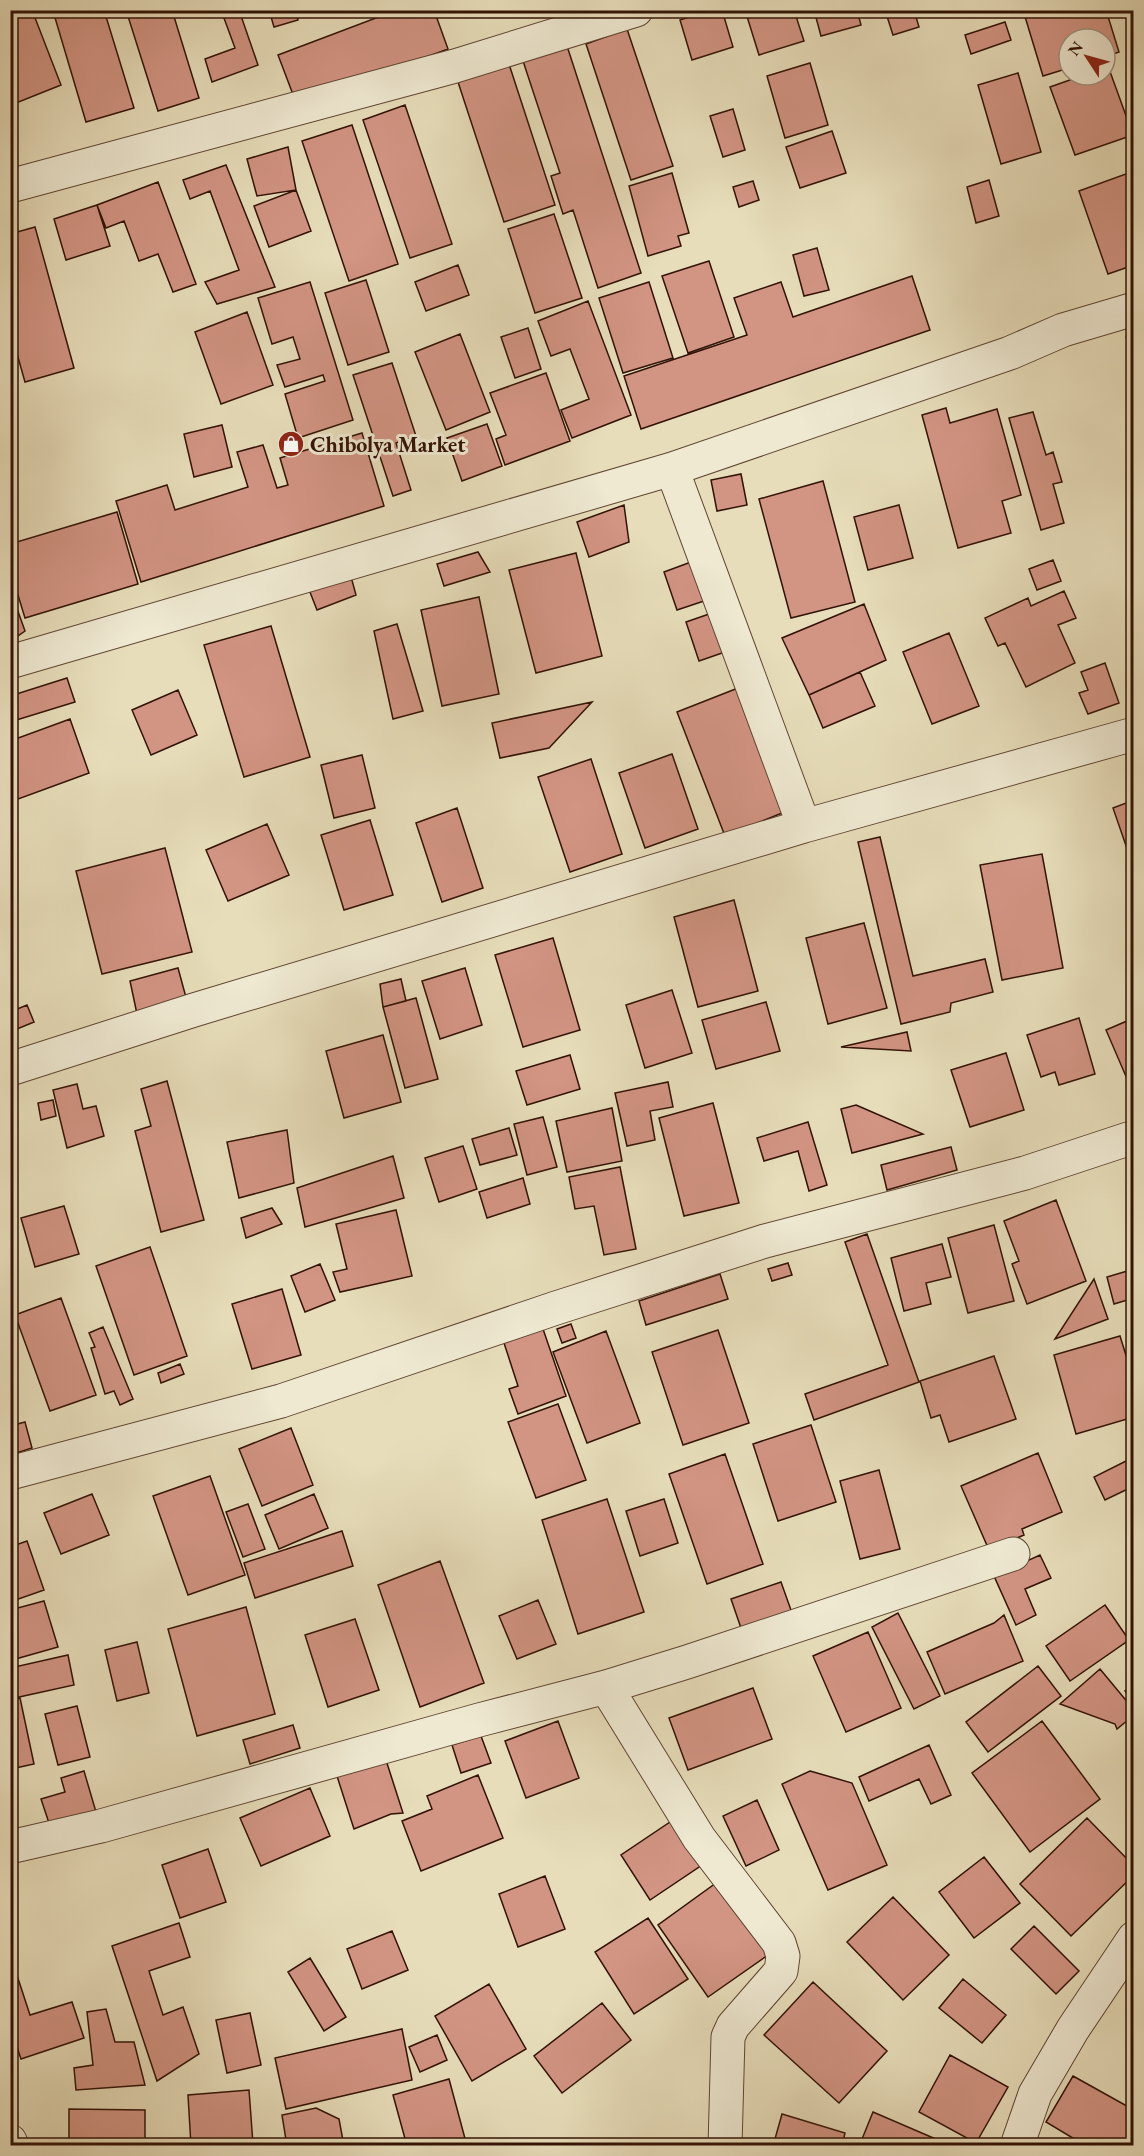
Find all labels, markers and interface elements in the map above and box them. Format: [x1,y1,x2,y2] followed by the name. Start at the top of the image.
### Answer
[1057,27,1117,87] north arrow
[1063,37,1088,60] text: N
[276,429,306,459] shop icon: Chibolya Market
[310,430,466,459] place label: Chibolya Market

